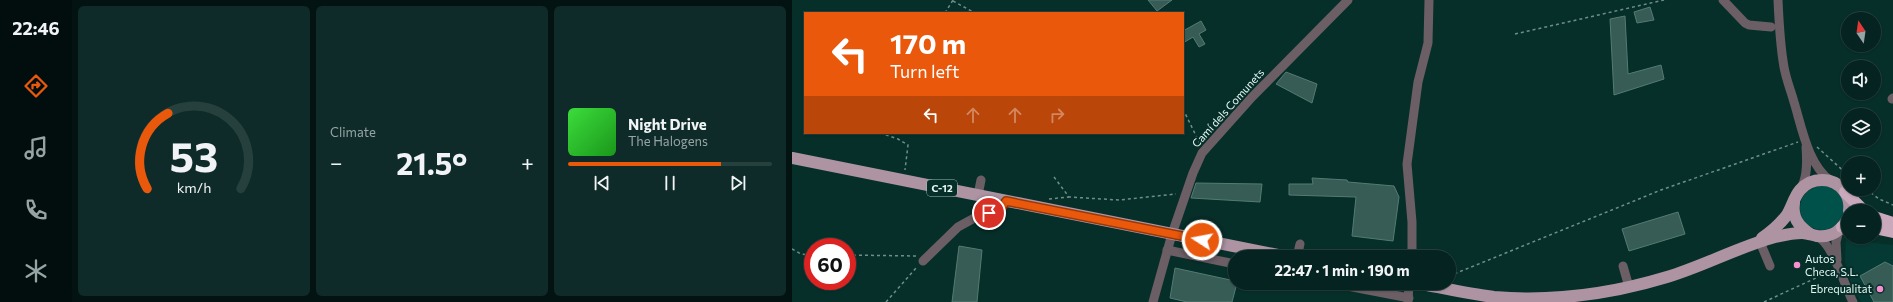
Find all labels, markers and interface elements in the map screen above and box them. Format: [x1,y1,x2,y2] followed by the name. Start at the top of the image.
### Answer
[1841,12,1881,52] north arrow
[1841,12,1881,244] map controls
[12,17,60,39] text: 22:46
[890,26,966,60] text: 170 m
[824,28,876,80] icon: left
[890,60,959,82] text: Turn left
[1841,60,1881,100] button: sound
[1189,66,1266,150] street label: Camí dels Comunets
[22,72,50,100] icon: directions
[920,104,942,126] icon: left
[962,104,984,126] icon: ahead
[1004,104,1026,126] icon: ahead
[1046,104,1068,126] icon: right
[1841,108,1881,148] button: layers
[628,115,707,133] text: Night Drive
[330,124,376,140] text: Climate
[170,130,218,181] text: 53
[628,133,708,149] text: The Halogens
[22,134,50,162] icon: music
[396,144,467,181] text: 21.5°
[330,149,343,176] text: −
[521,149,534,176] text: +
[1841,156,1881,196] button: +
[591,172,613,194] icon: previous
[659,172,681,194] icon: pause
[727,172,749,194] icon: next
[177,178,211,196] text: km/h
[927,180,957,196] road number: C-12
[22,196,50,224] icon: phone
[972,196,1006,230] pin
[978,202,1000,224] icon: arrive
[1841,204,1881,244] button: −
[1181,219,1223,261] position arrow
[804,238,856,290] speed limit sign: 60
[1805,252,1859,278] place label: Autos Checa, S.L.
[22,257,50,285] icon: climate
[1792,260,1802,270] marker: Autos Checa, S.L.
[1274,261,1410,279] text: 22:47 · 1 min · 190 m
[1810,282,1872,295] place label: Ebrequalitat
[1875,284,1885,294] marker: Ebrequalitat

